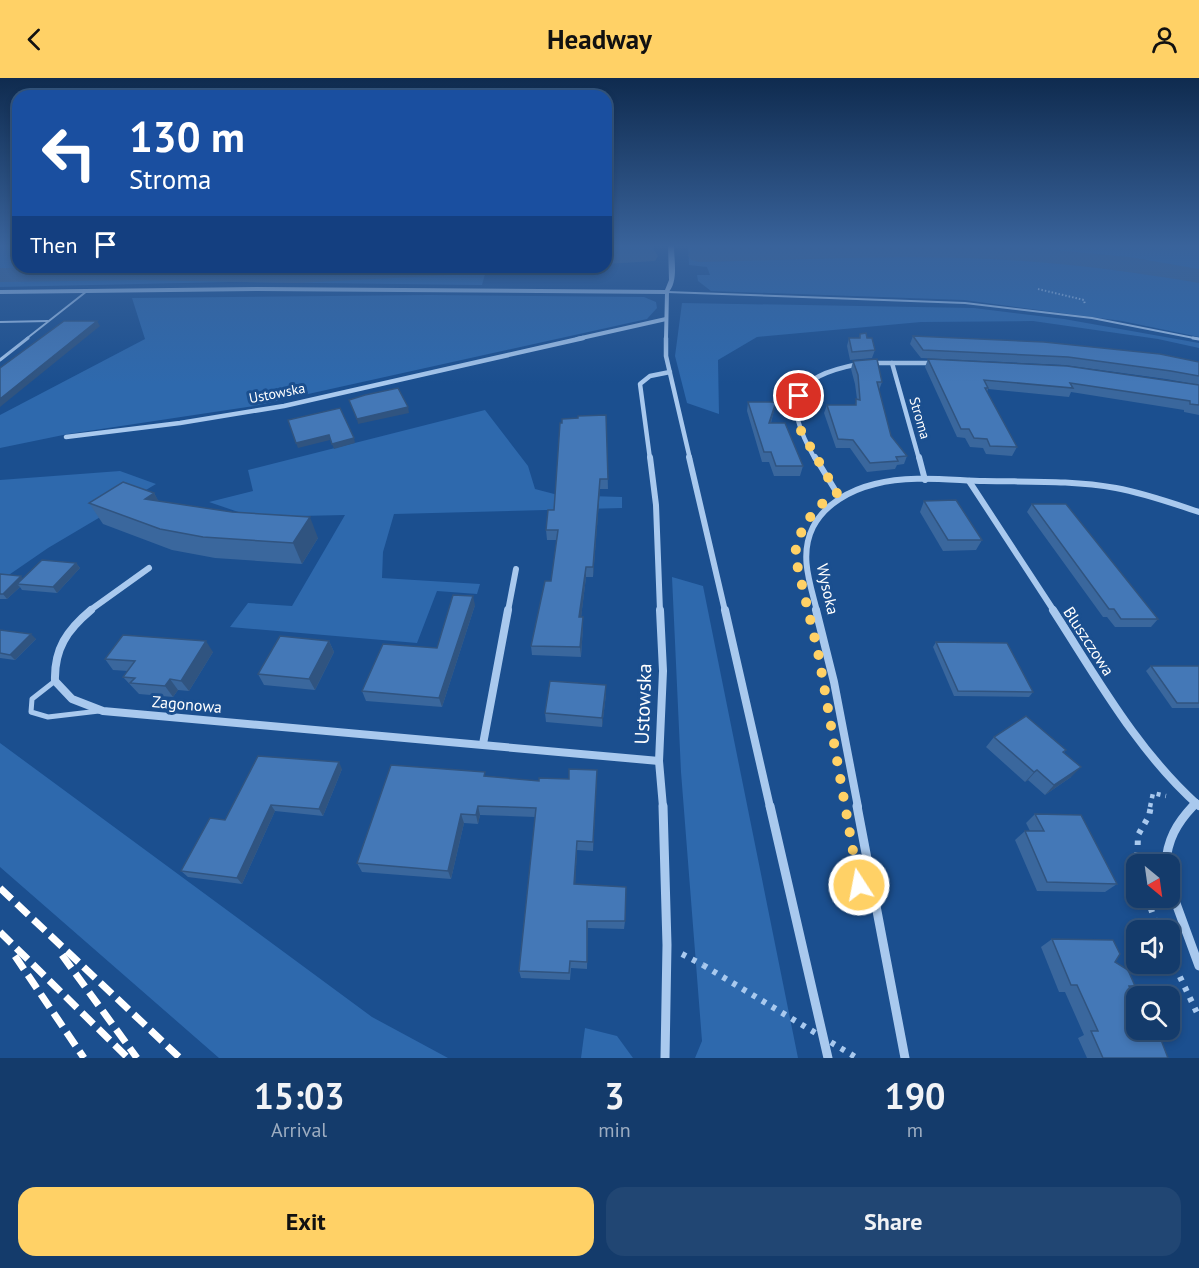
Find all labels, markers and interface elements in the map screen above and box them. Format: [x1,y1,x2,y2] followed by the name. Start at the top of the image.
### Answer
[547,22,652,56] text: Headway
[18,23,51,56] icon: back
[1148,23,1181,56] icon: person
[129,109,245,164] text: 130 m
[30,114,108,192] icon: left
[129,162,211,196] text: Stroma
[89,228,122,261] icon: arrive
[30,231,77,259] text: Then
[773,370,824,421] pin
[247,379,307,407] street label: Ustowska
[782,379,815,412] icon: arrive
[905,395,935,441] street label: Stroma
[812,562,844,616] street label: Wysoka
[1059,603,1119,679] street label: Bluszczowa
[629,663,657,745] street label: Ustowska
[151,691,223,717] street label: Zagonowa
[827,853,891,917] position arrow
[1126,854,1180,908] north arrow
[1126,854,1180,1040] map controls
[1126,920,1180,974] button: sound
[1126,986,1180,1040] button: search
[253,1072,345,1119] text: 15:03
[604,1072,625,1119] text: 3
[884,1072,946,1119] text: 190
[271,1117,327,1143] text: Arrival
[598,1117,631,1143] text: min
[907,1117,923,1143] text: m
[18,1187,594,1256] button: Exit
[606,1187,1181,1256] button: Share

